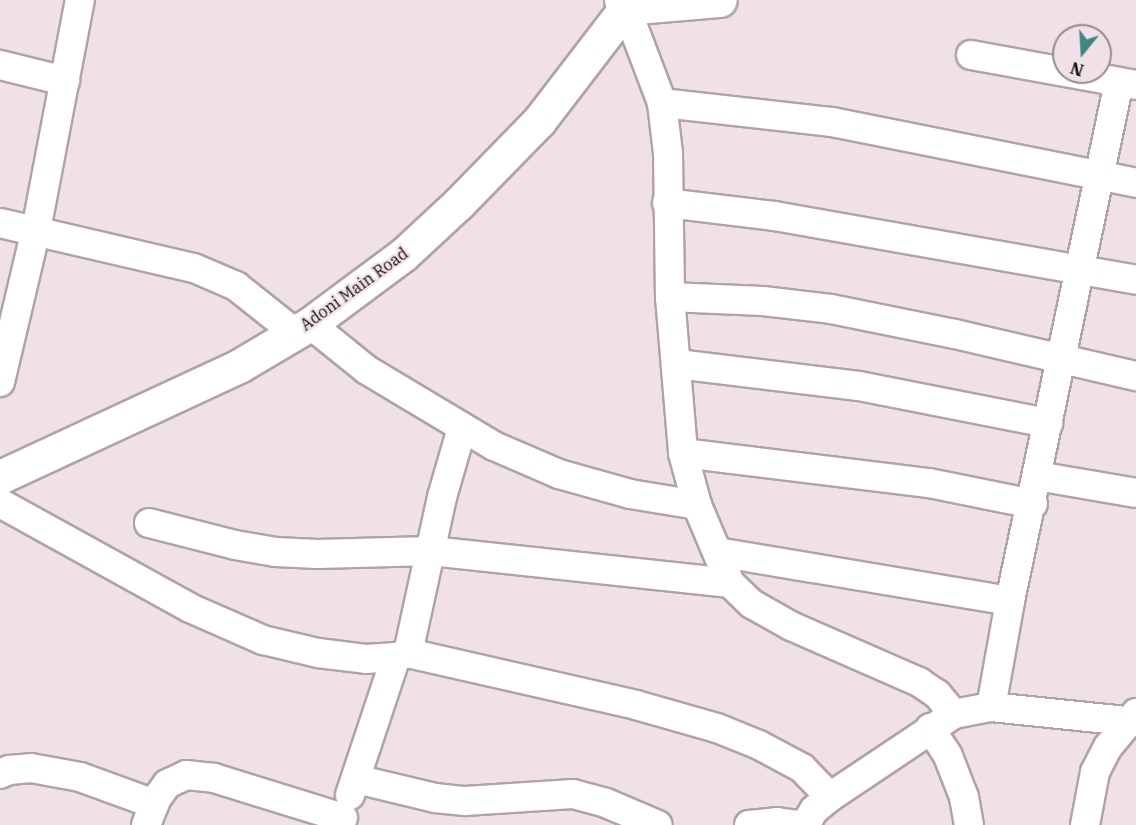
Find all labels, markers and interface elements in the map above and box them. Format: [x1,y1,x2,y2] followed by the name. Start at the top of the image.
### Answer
[1052,24,1112,84] north arrow
[1068,58,1086,81] text: N
[296,243,412,335] street label: Adoni Main Road

